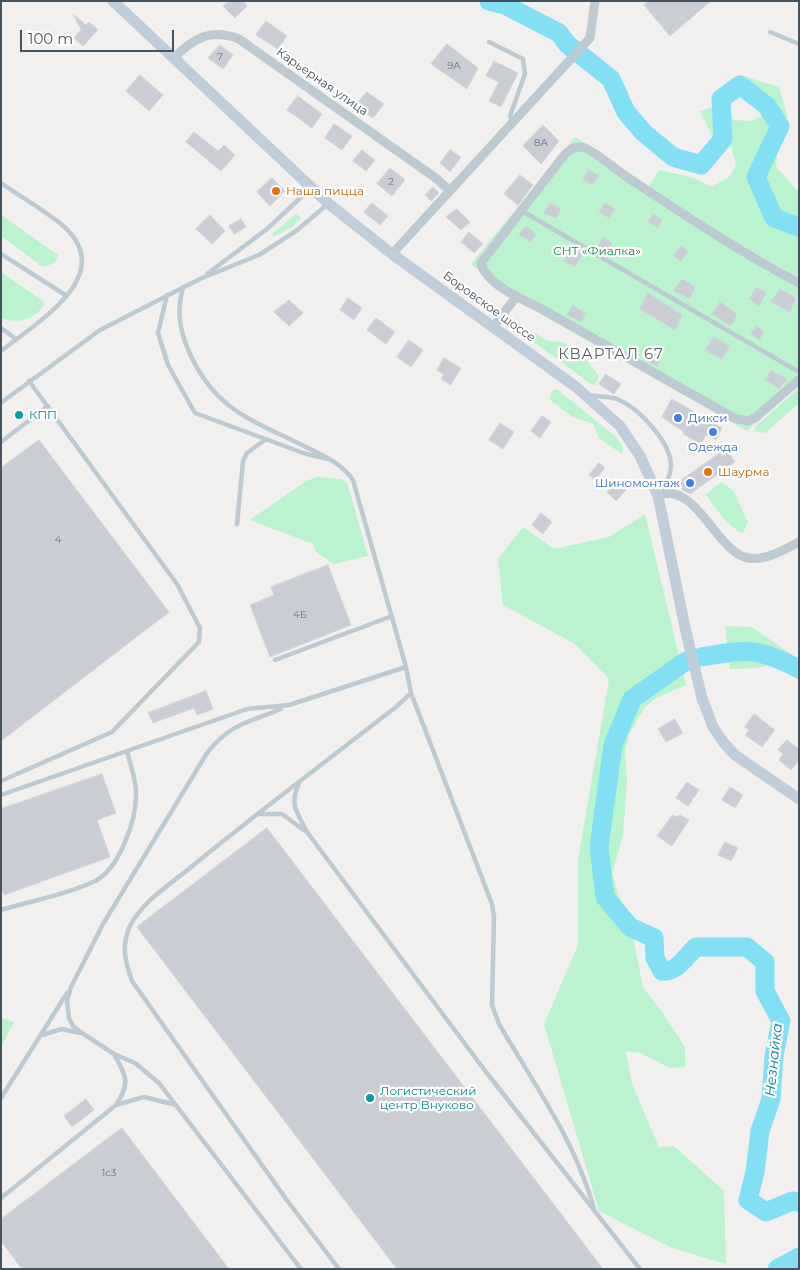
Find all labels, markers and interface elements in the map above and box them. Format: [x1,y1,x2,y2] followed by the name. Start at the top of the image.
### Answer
[22,20,176,52] scale bar
[28,29,73,48] text: 100 m
[273,45,371,119] street label: Карьерная улица
[217,51,223,63] house number: 7
[447,60,461,72] house number: 9А
[534,137,548,149] house number: 8А
[388,176,394,188] house number: 2
[286,184,364,198] place label: Наша пицца
[270,185,282,197] marker: Наша пицца
[553,244,641,258] park label: СНТ «Фиалка»
[440,269,538,345] street label: Боровское шоссе
[557,346,665,364] district label: КВАРТАЛ 67
[29,408,57,422] place label: КПП
[13,409,25,421] marker: КПП
[688,411,728,425] place label: Дикси
[672,412,684,424] marker: Дикси
[707,426,719,438] marker: Одежда
[688,440,738,454] place label: Одежда
[718,465,770,479] place label: Шаурма
[702,466,714,478] marker: Шаурма
[595,476,680,490] place label: Шиномонтаж
[684,477,696,489] marker: Шиномонтаж
[55,534,61,546] house number: 4
[293,609,307,621] house number: 4Б
[762,1022,786,1098] water label: Незнайка
[380,1084,476,1112] place label: Логистический центр Внуково
[364,1092,376,1104] marker: Логистический центр Внуково
[102,1167,116,1179] house number: 1с3

